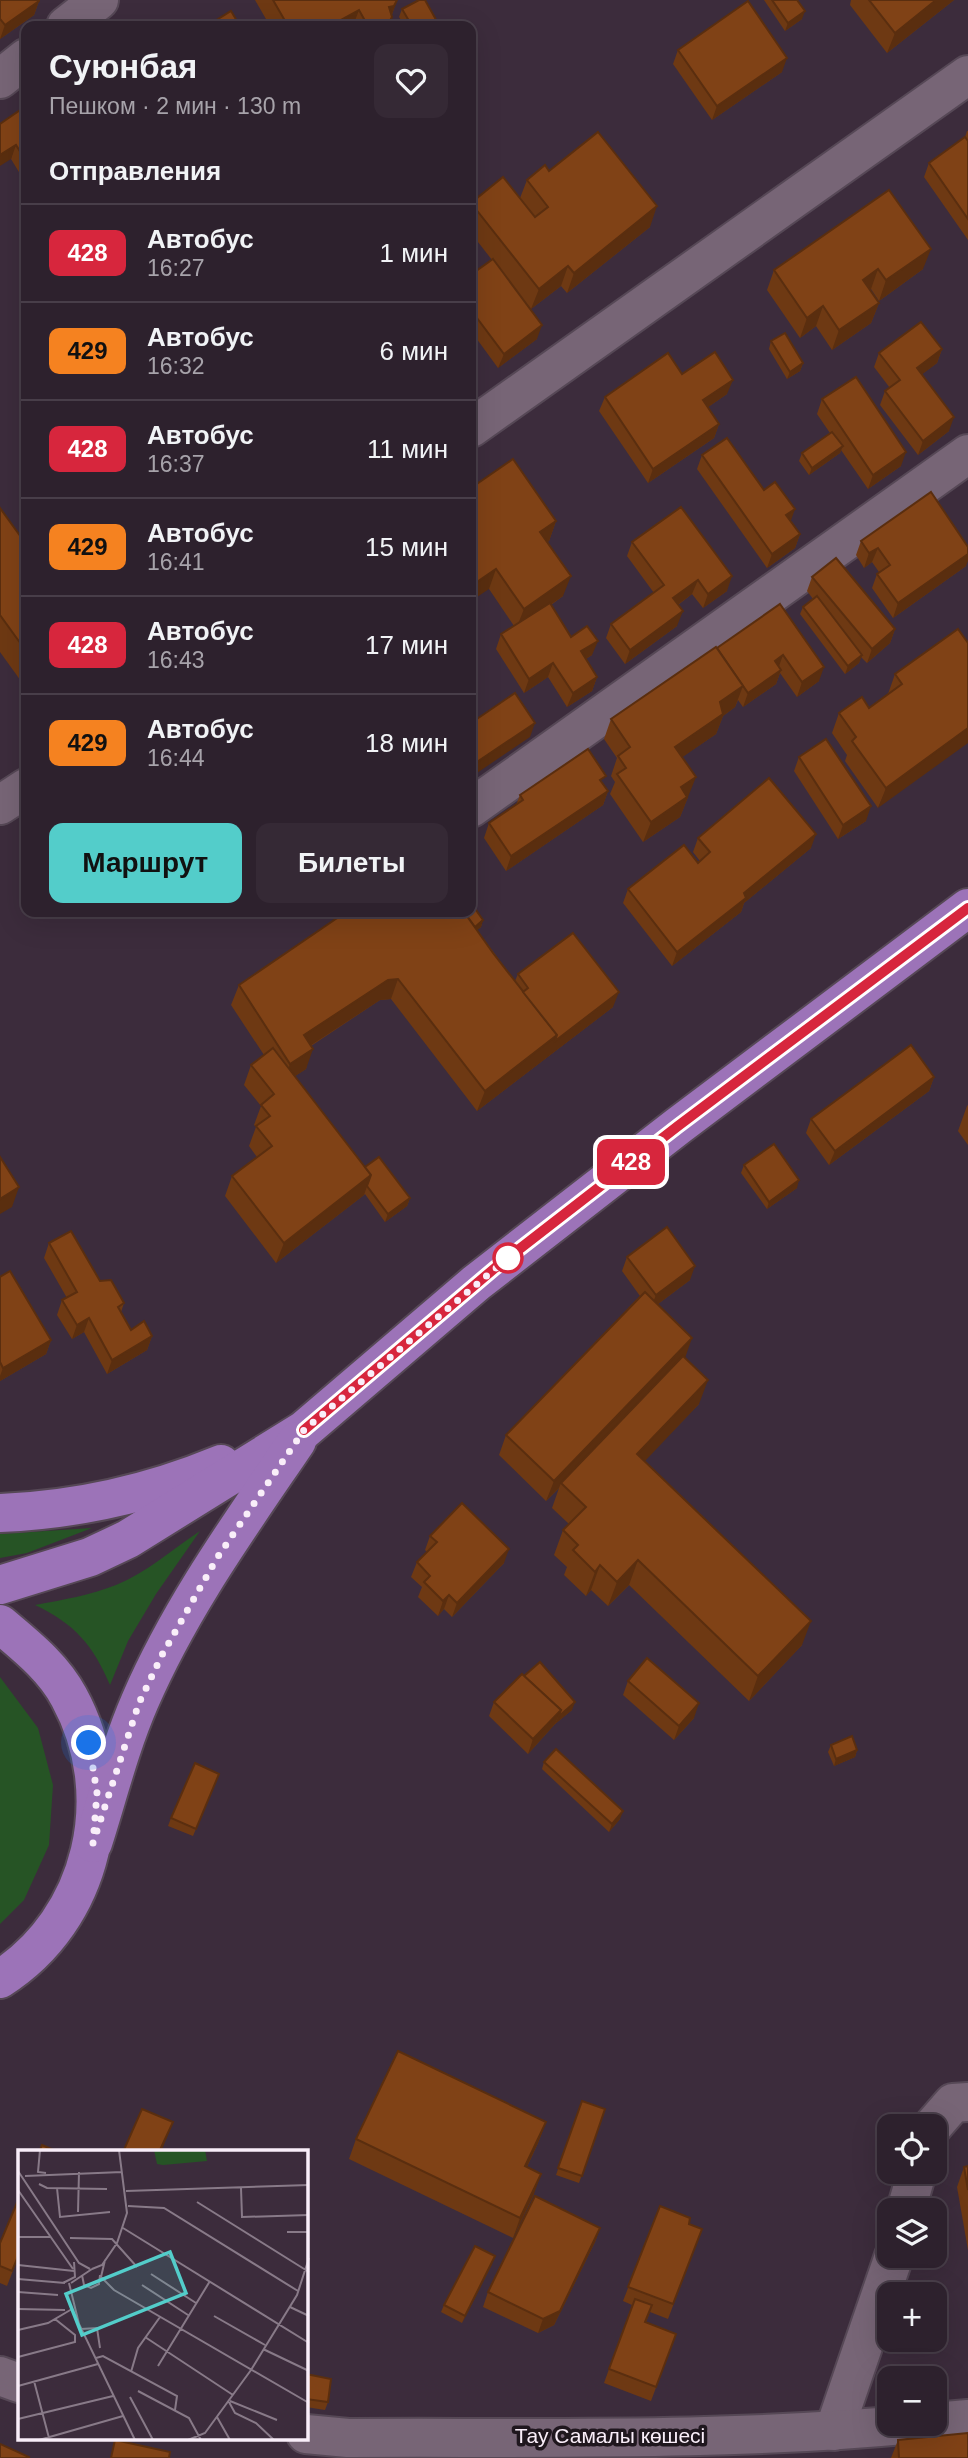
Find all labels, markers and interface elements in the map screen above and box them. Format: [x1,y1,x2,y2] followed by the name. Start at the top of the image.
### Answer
[374,44,448,118] button: heart
[49,48,197,85] text: Суюнбая
[49,93,301,119] text: Пешком · 2 мин · 130 m
[49,156,221,186] text: Отправления
[147,224,254,254] text: Автобус
[380,238,448,268] text: 1 мин
[67,239,108,266] text: 428
[147,255,205,281] text: 16:27
[147,322,254,352] text: Автобус
[380,336,448,366] text: 6 мин
[67,337,108,364] text: 429
[147,353,205,379] text: 16:32
[147,420,254,450] text: Автобус
[367,434,448,464] text: 11 мин
[67,435,108,462] text: 428
[147,451,205,477] text: 16:37
[147,518,254,548] text: Автобус
[365,532,448,562] text: 15 мин
[67,533,108,560] text: 429
[147,549,205,575] text: 16:41
[147,616,254,646] text: Автобус
[365,630,448,660] text: 17 мин
[67,631,108,658] text: 428
[147,647,205,673] text: 16:43
[147,714,254,744] text: Автобус
[365,728,448,758] text: 18 мин
[67,729,108,756] text: 429
[147,745,205,771] text: 16:44
[49,823,242,903] button: Маршрут
[256,823,448,903] button: Билеты
[591,1139,671,1185] line badge: 428
[611,1148,651,1175] text: 428
[493,1243,523,1273] unlabelled marker
[71,1725,106,1760] your location
[877,2114,947,2436] map controls
[877,2114,947,2184] button: locate
[18,2150,308,2440] inset map
[877,2198,947,2268] button: layers
[877,2282,947,2352] button: +
[877,2366,947,2436] button: −
[515,2424,705,2447] street label: Тау Самалы көшесі

